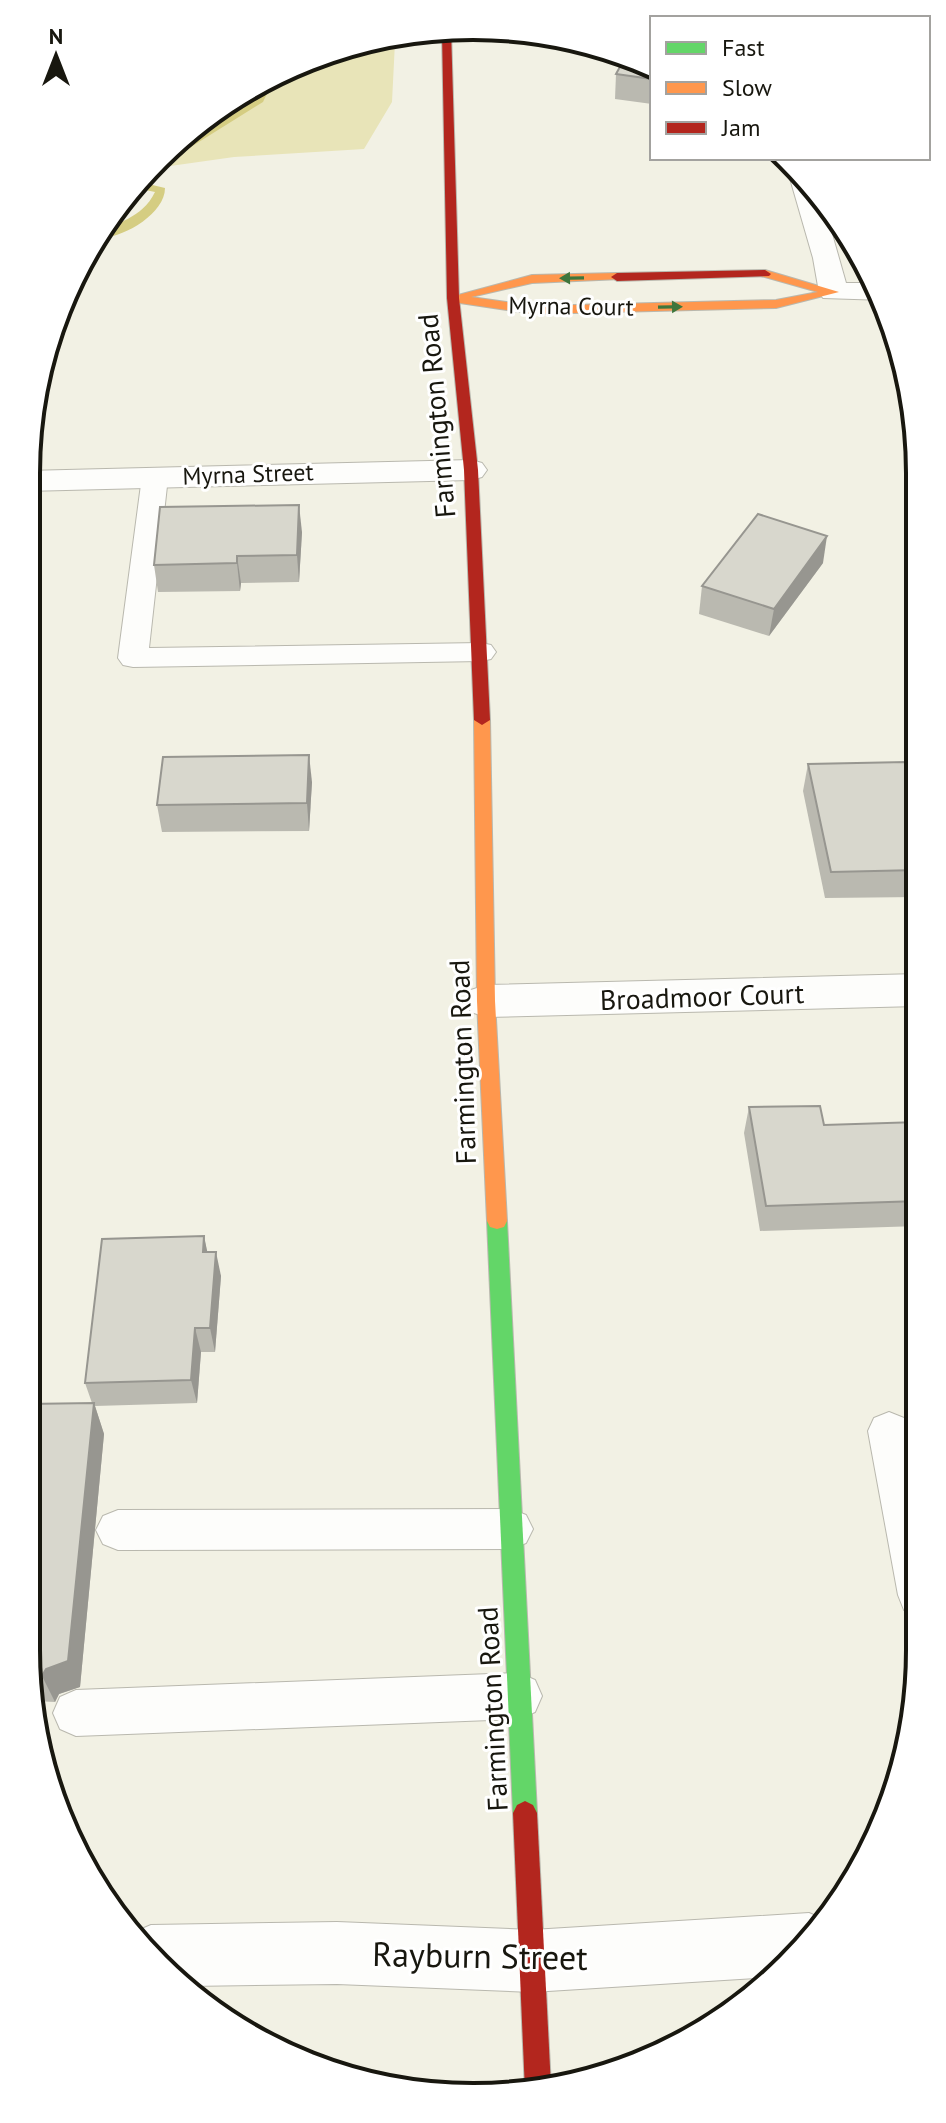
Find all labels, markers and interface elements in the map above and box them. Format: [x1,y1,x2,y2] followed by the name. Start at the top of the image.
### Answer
[16,16,96,96] north arrow
[650,16,930,160] legend
[49,22,63,50] text: N
[722,32,765,63] text: Fast
[722,72,772,103] text: Slow
[721,112,760,143] text: Jam
[559,272,584,284] one-way arrow
[508,289,634,323] street label: Myrna Court
[658,300,683,313] one-way arrow
[409,312,463,520] street label: Farmington Road
[182,456,314,492] street label: Myrna Street
[440,959,484,1165] street label: Farmington Road
[599,974,805,1018] street label: Broadmoor Court
[468,1606,516,1812] street label: Farmington Road
[372,1931,589,1979] street label: Rayburn Street

